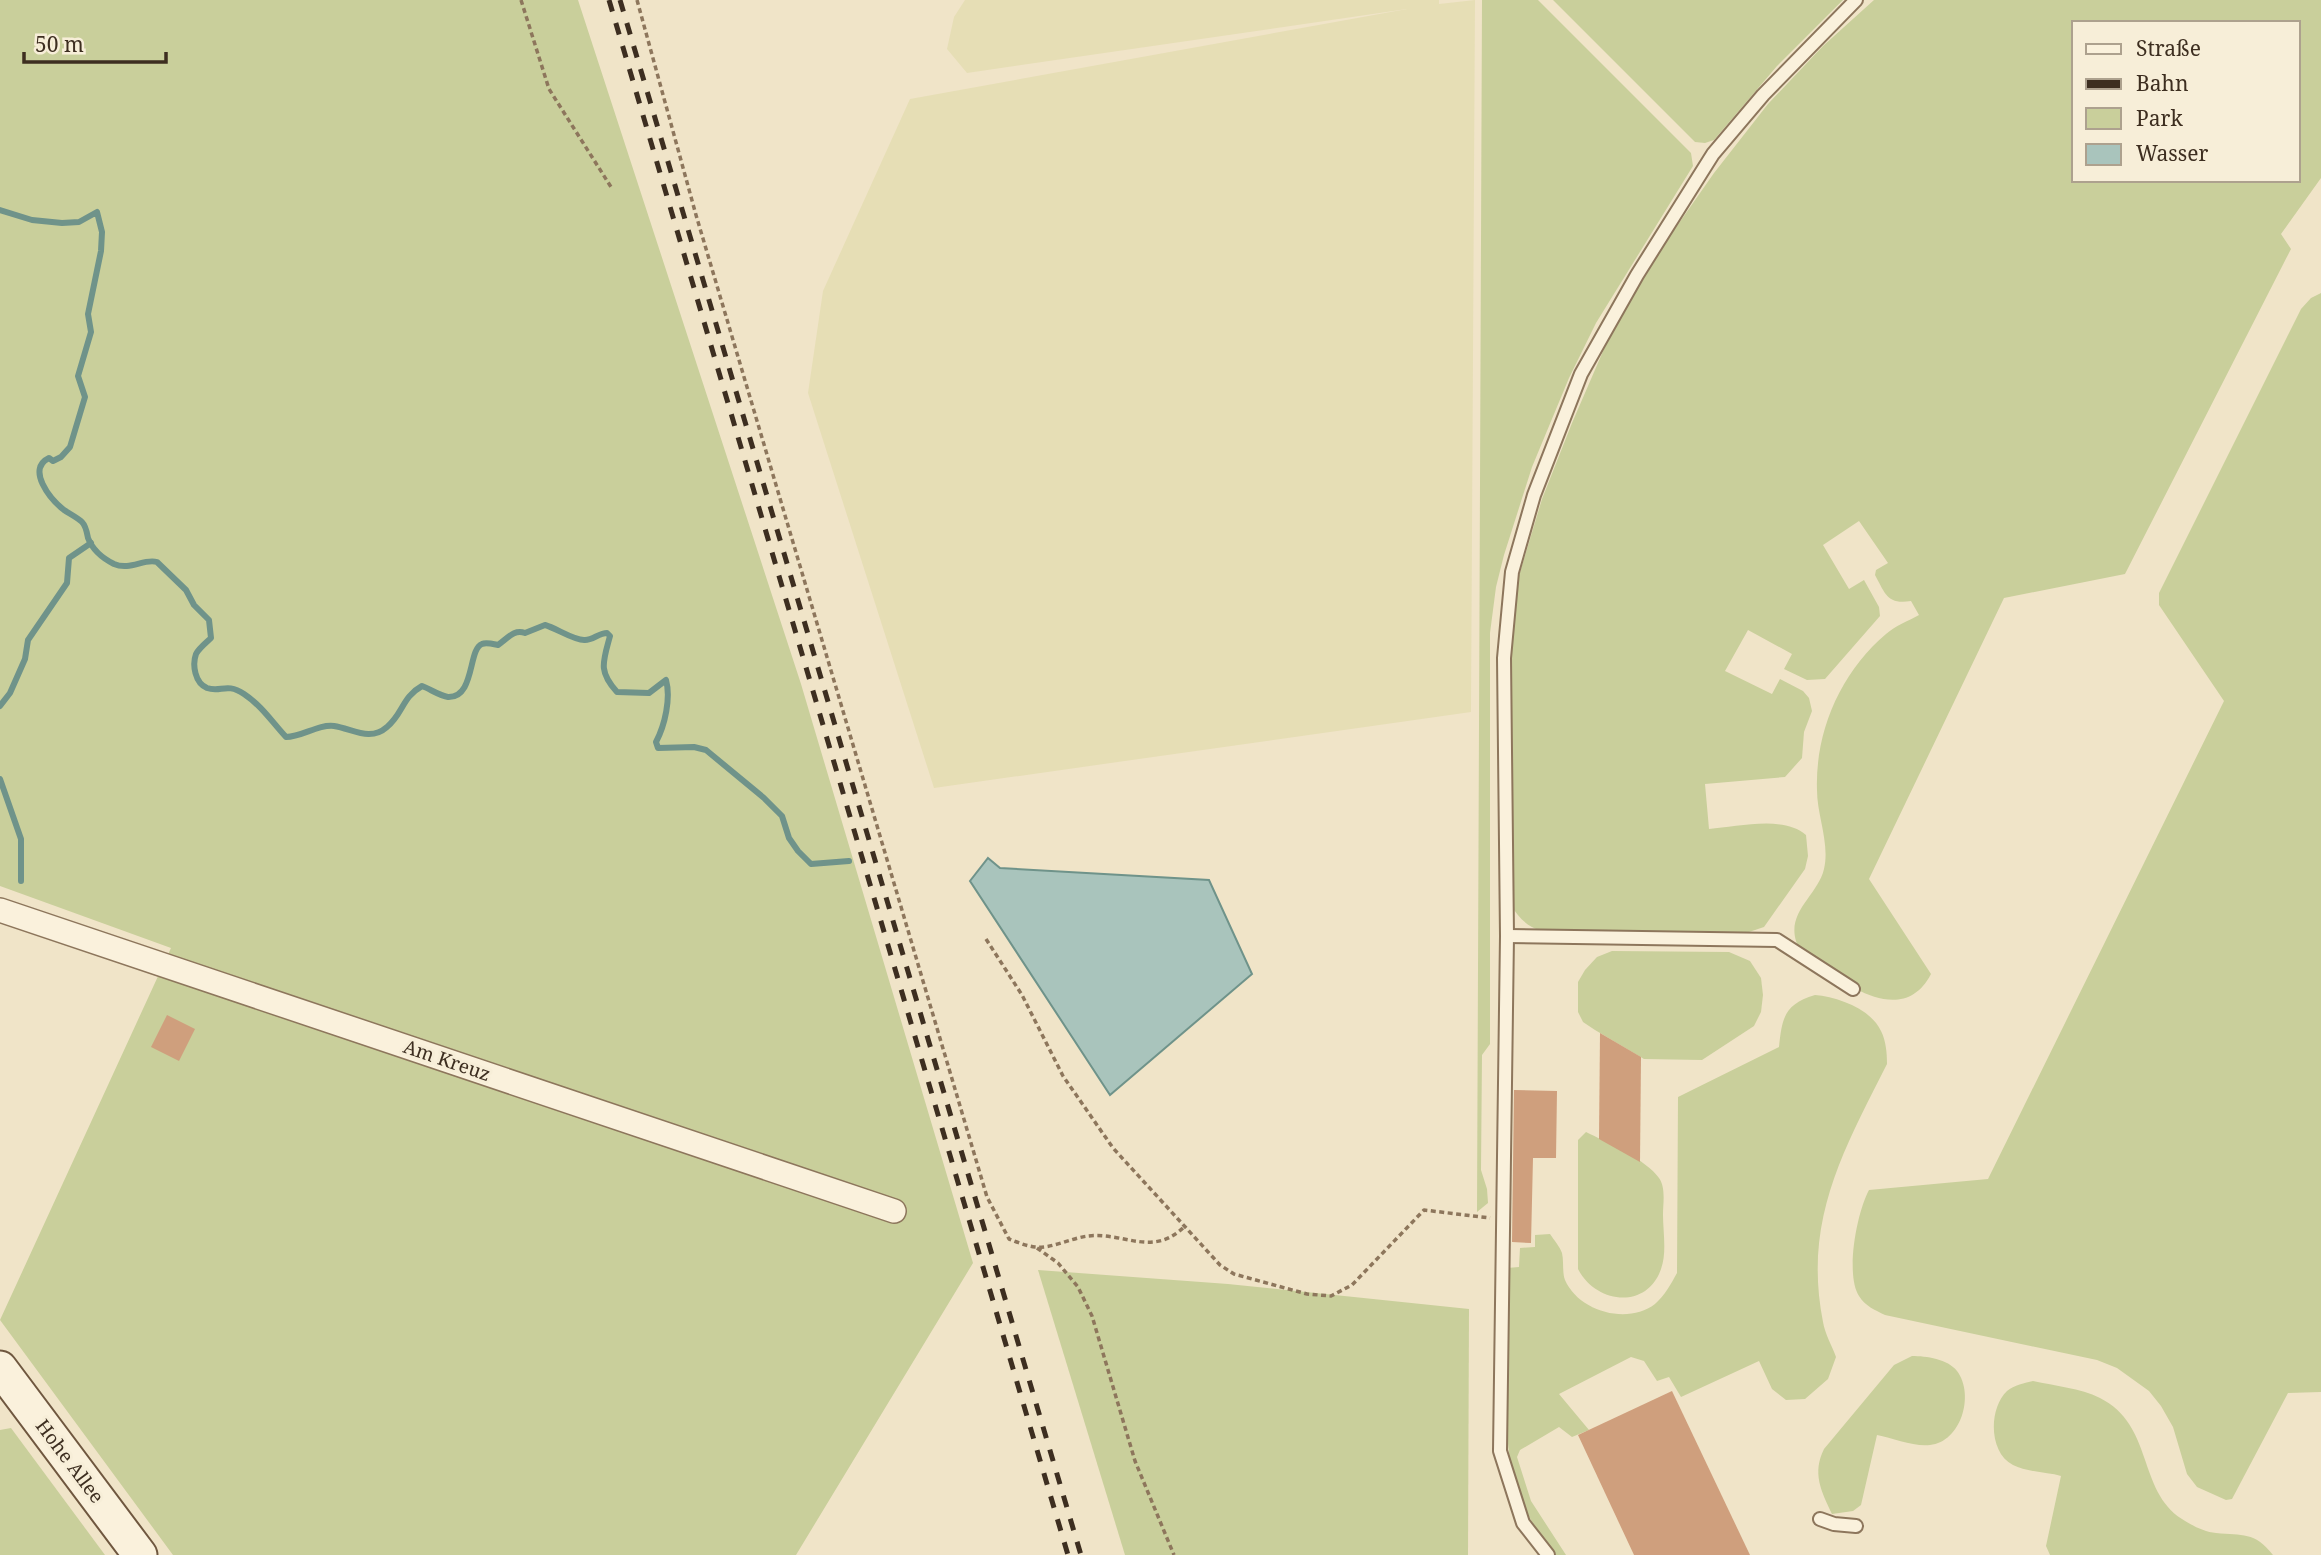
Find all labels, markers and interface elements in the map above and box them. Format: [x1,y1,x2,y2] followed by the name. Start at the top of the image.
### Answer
[24,21,166,65] scale bar
[2072,21,2300,182] legend
[35,30,84,58] text: 50 m
[2136,34,2201,62] text: Straße
[2136,69,2188,97] text: Bahn
[2136,104,2183,132] text: Park
[2136,139,2209,167] text: Wasser
[400,1033,494,1087] street label: Am Kreuz
[30,1414,110,1508] street label: Hohe Allee

